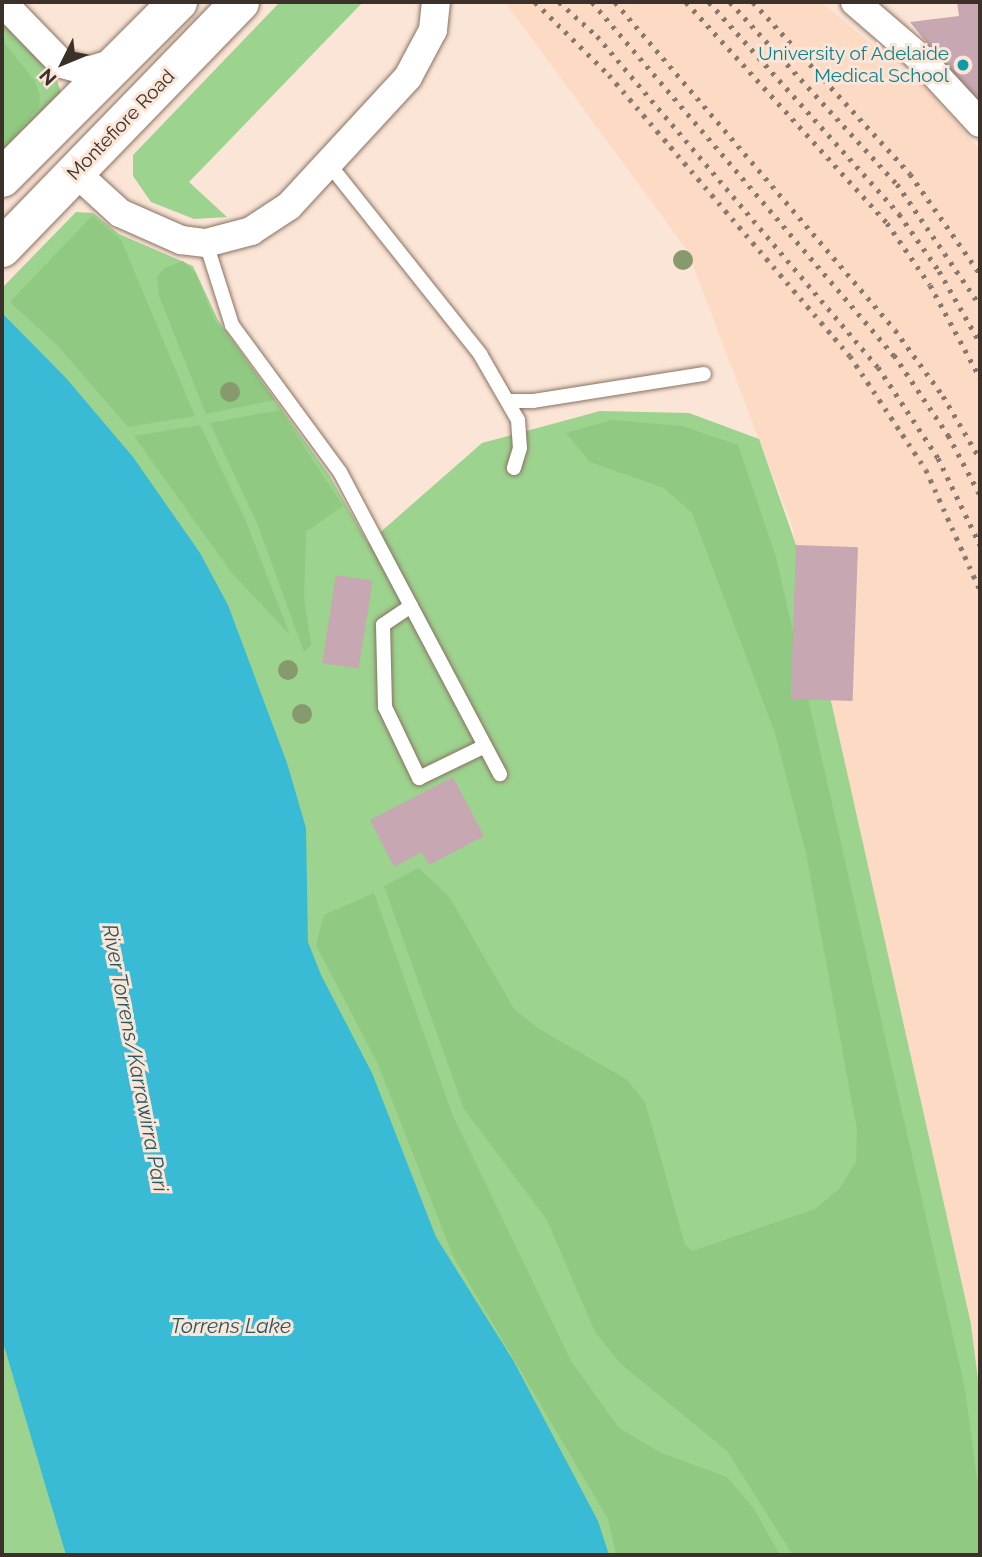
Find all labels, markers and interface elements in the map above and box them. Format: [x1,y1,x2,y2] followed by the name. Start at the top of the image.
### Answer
[28,28,98,98] north arrow
[757,43,949,87] place label: University of Adelaide Medical School
[955,57,971,73] marker: University of Adelaide Medical School
[35,65,61,90] text: N
[62,65,180,185] street label: Montefiore Road
[97,921,173,1195] water label: River Torrens/Karrawirra Pari
[171,1313,291,1339] water label: Torrens Lake

